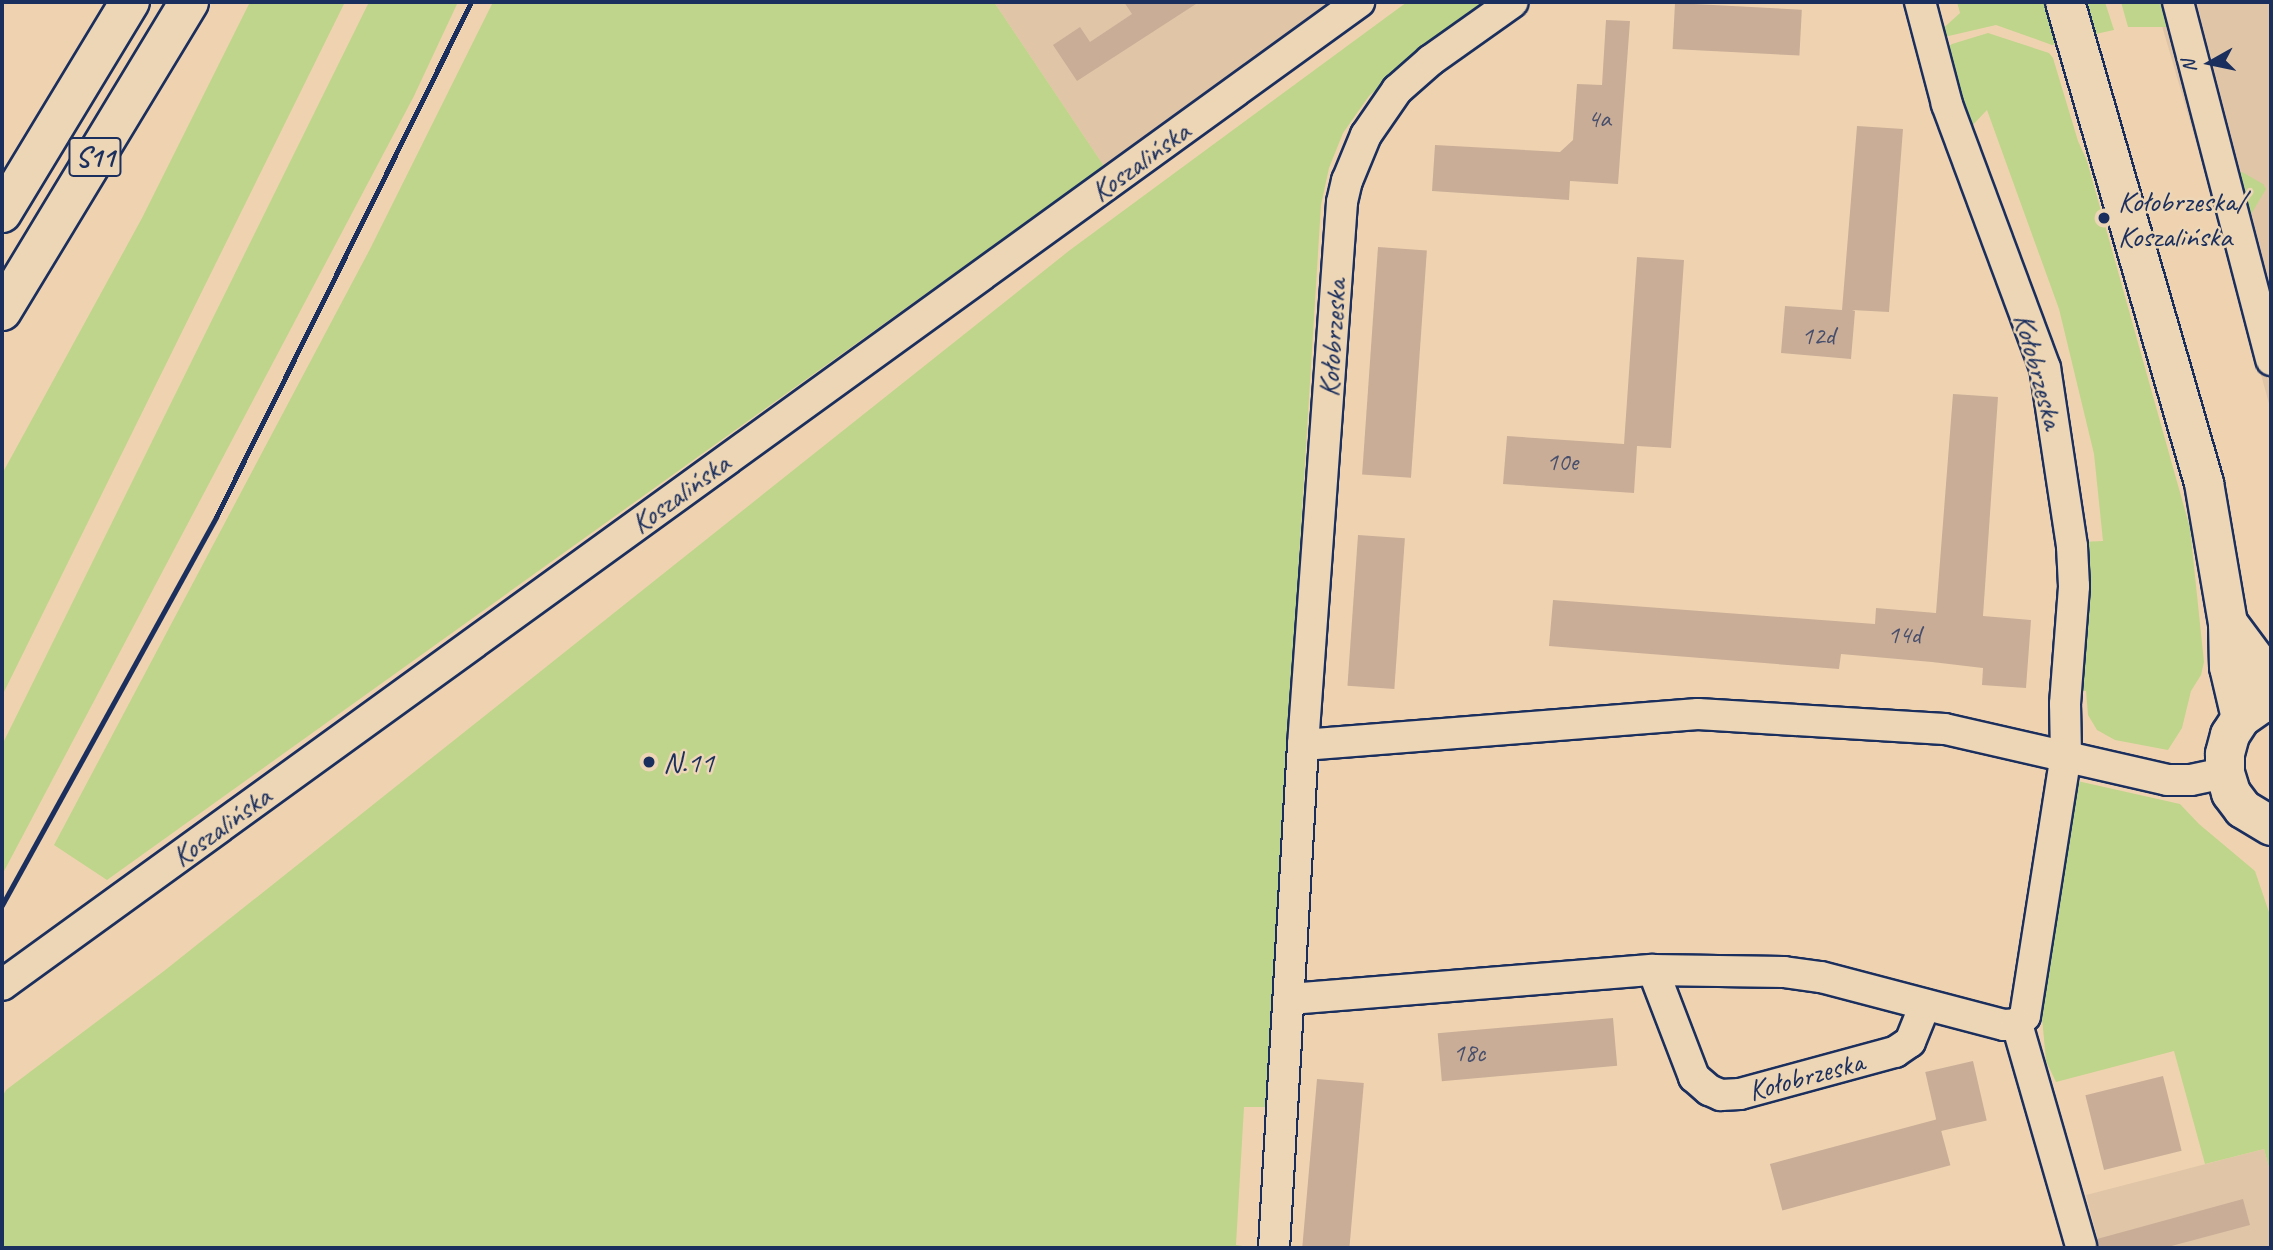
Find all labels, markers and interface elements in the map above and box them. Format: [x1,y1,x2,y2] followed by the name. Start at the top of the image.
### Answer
[2175,28,2245,98] north arrow
[2176,59,2202,74] text: N
[1587,103,1611,135] house number: 4a
[1083,113,1197,209] street label: Koszalińska
[67,132,123,182] road number: S11
[2118,183,2246,254] place label: Kołobrzeska/ Koszalińska
[2096,210,2112,226] marker: Kołobrzeska/ Koszalińska
[1310,278,1354,398] street label: Kołobrzeska
[2006,309,2072,433] street label: Kołobrzeska
[1801,320,1835,352] house number: 12d
[623,445,737,541] street label: Koszalińska
[1546,446,1578,478] house number: 10e
[1887,619,1921,651] house number: 14d
[663,744,714,780] place label: N.11
[641,754,657,770] marker: N.11
[164,778,278,874] street label: Koszalińska
[1453,1037,1485,1069] house number: 18c
[1744,1043,1868,1109] street label: Kołobrzeska

